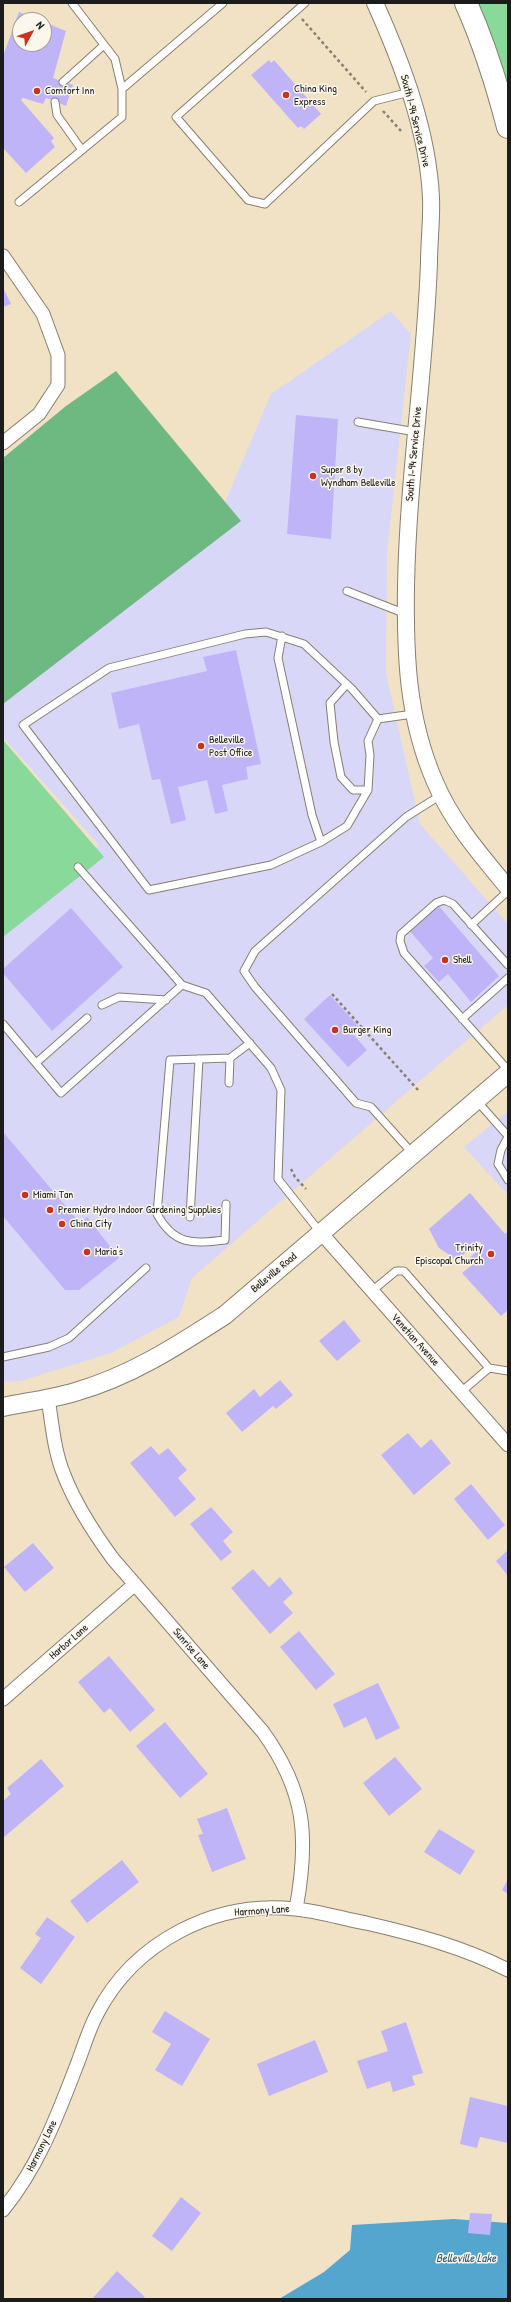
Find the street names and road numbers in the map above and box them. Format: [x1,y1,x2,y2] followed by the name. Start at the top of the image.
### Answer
[397,73,433,169] street label: South I-94 Service Drive
[403,406,425,502] street label: South I-94 Service Drive
[248,1250,300,1296] street label: Belleville Road
[388,1311,442,1369] street label: Venetian Avenue
[47,1622,91,1662] street label: Harbor Lane
[170,1626,212,1672] street label: Sunrise Lane
[234,1902,290,1920] street label: Harmony Lane
[24,2118,60,2174] street label: Harmony Lane

